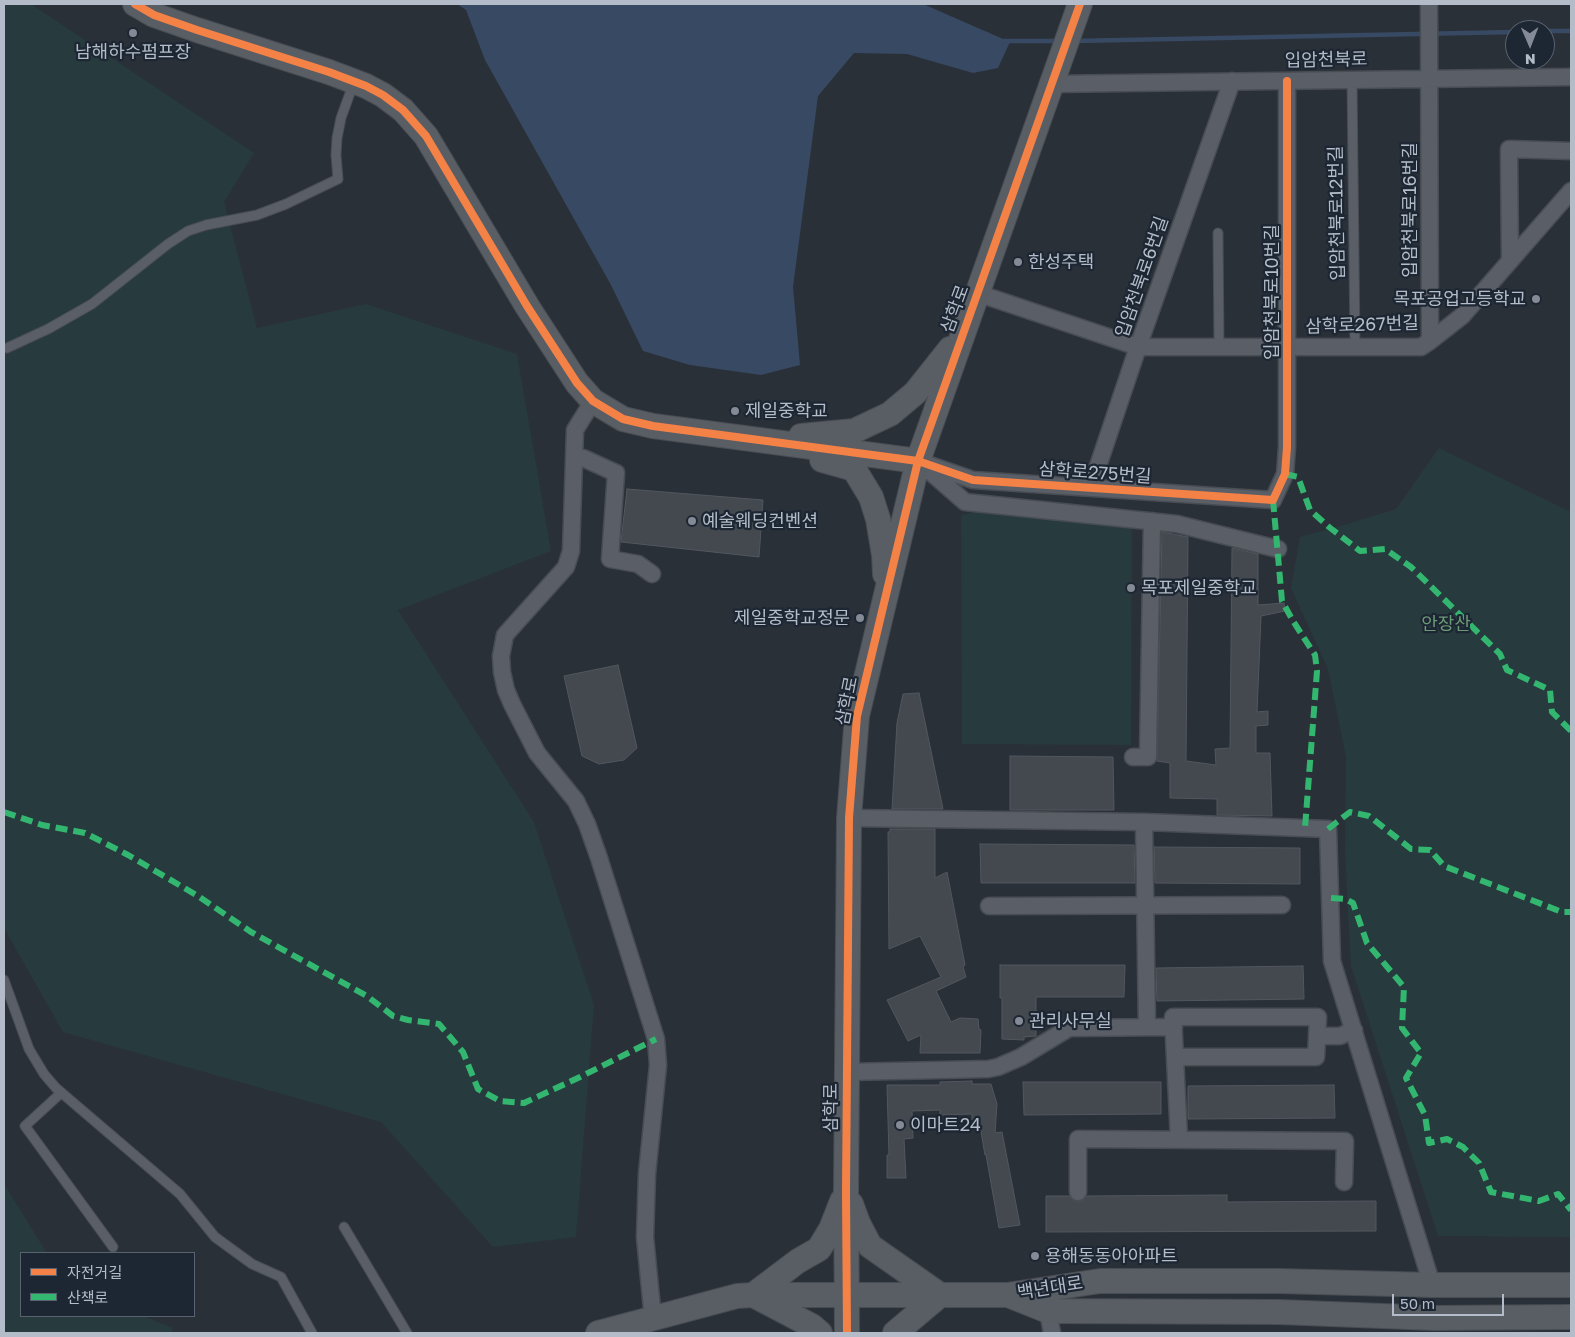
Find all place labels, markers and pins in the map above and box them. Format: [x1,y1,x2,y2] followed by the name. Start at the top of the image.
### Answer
[127,27,139,39] marker: 남해하수펌프장
[75,41,191,63] place label: 남해하수펌프장
[1028,251,1094,273] place label: 한성주택
[1012,256,1024,268] marker: 한성주택
[1394,288,1526,310] place label: 목포공업고등학교
[1530,293,1542,305] marker: 목포공업고등학교
[745,400,828,422] place label: 제일중학교
[729,405,741,417] marker: 제일중학교
[702,510,818,532] place label: 예술웨딩컨벤션
[686,515,698,527] marker: 예술웨딩컨벤션
[1141,577,1257,599] place label: 목포제일중학교
[1125,582,1137,594] marker: 목포제일중학교
[734,607,850,629] place label: 제일중학교정문
[854,612,866,624] marker: 제일중학교정문
[1029,1010,1112,1032] place label: 관리사무실
[1013,1015,1025,1027] marker: 관리사무실
[910,1114,981,1136] place label: 이마트24
[894,1119,906,1131] marker: 이마트24
[1045,1245,1177,1267] place label: 용해동동아아파트
[1029,1250,1041,1262] marker: 용해동동아아파트

